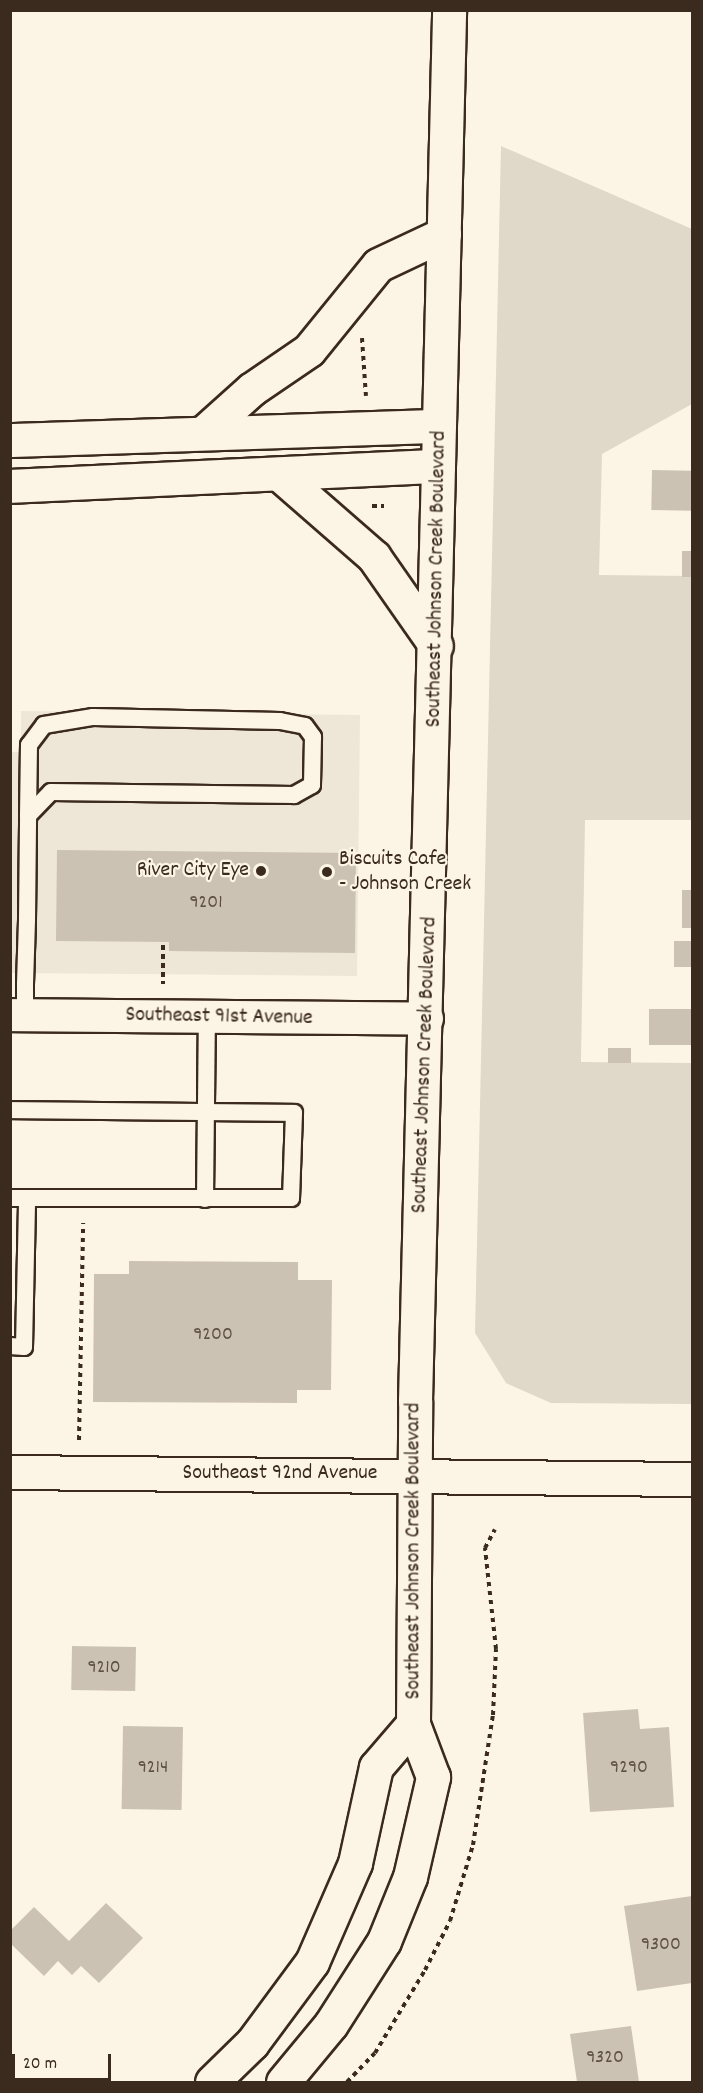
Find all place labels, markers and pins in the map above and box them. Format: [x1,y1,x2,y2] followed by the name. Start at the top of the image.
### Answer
[339,846,471,897] place label: Biscuits Cafe - Johnson Creek
[137,858,249,884] place label: River City Eye
[254,864,268,878] marker: River City Eye
[320,865,334,879] marker: Biscuits Cafe - Johnson Creek

